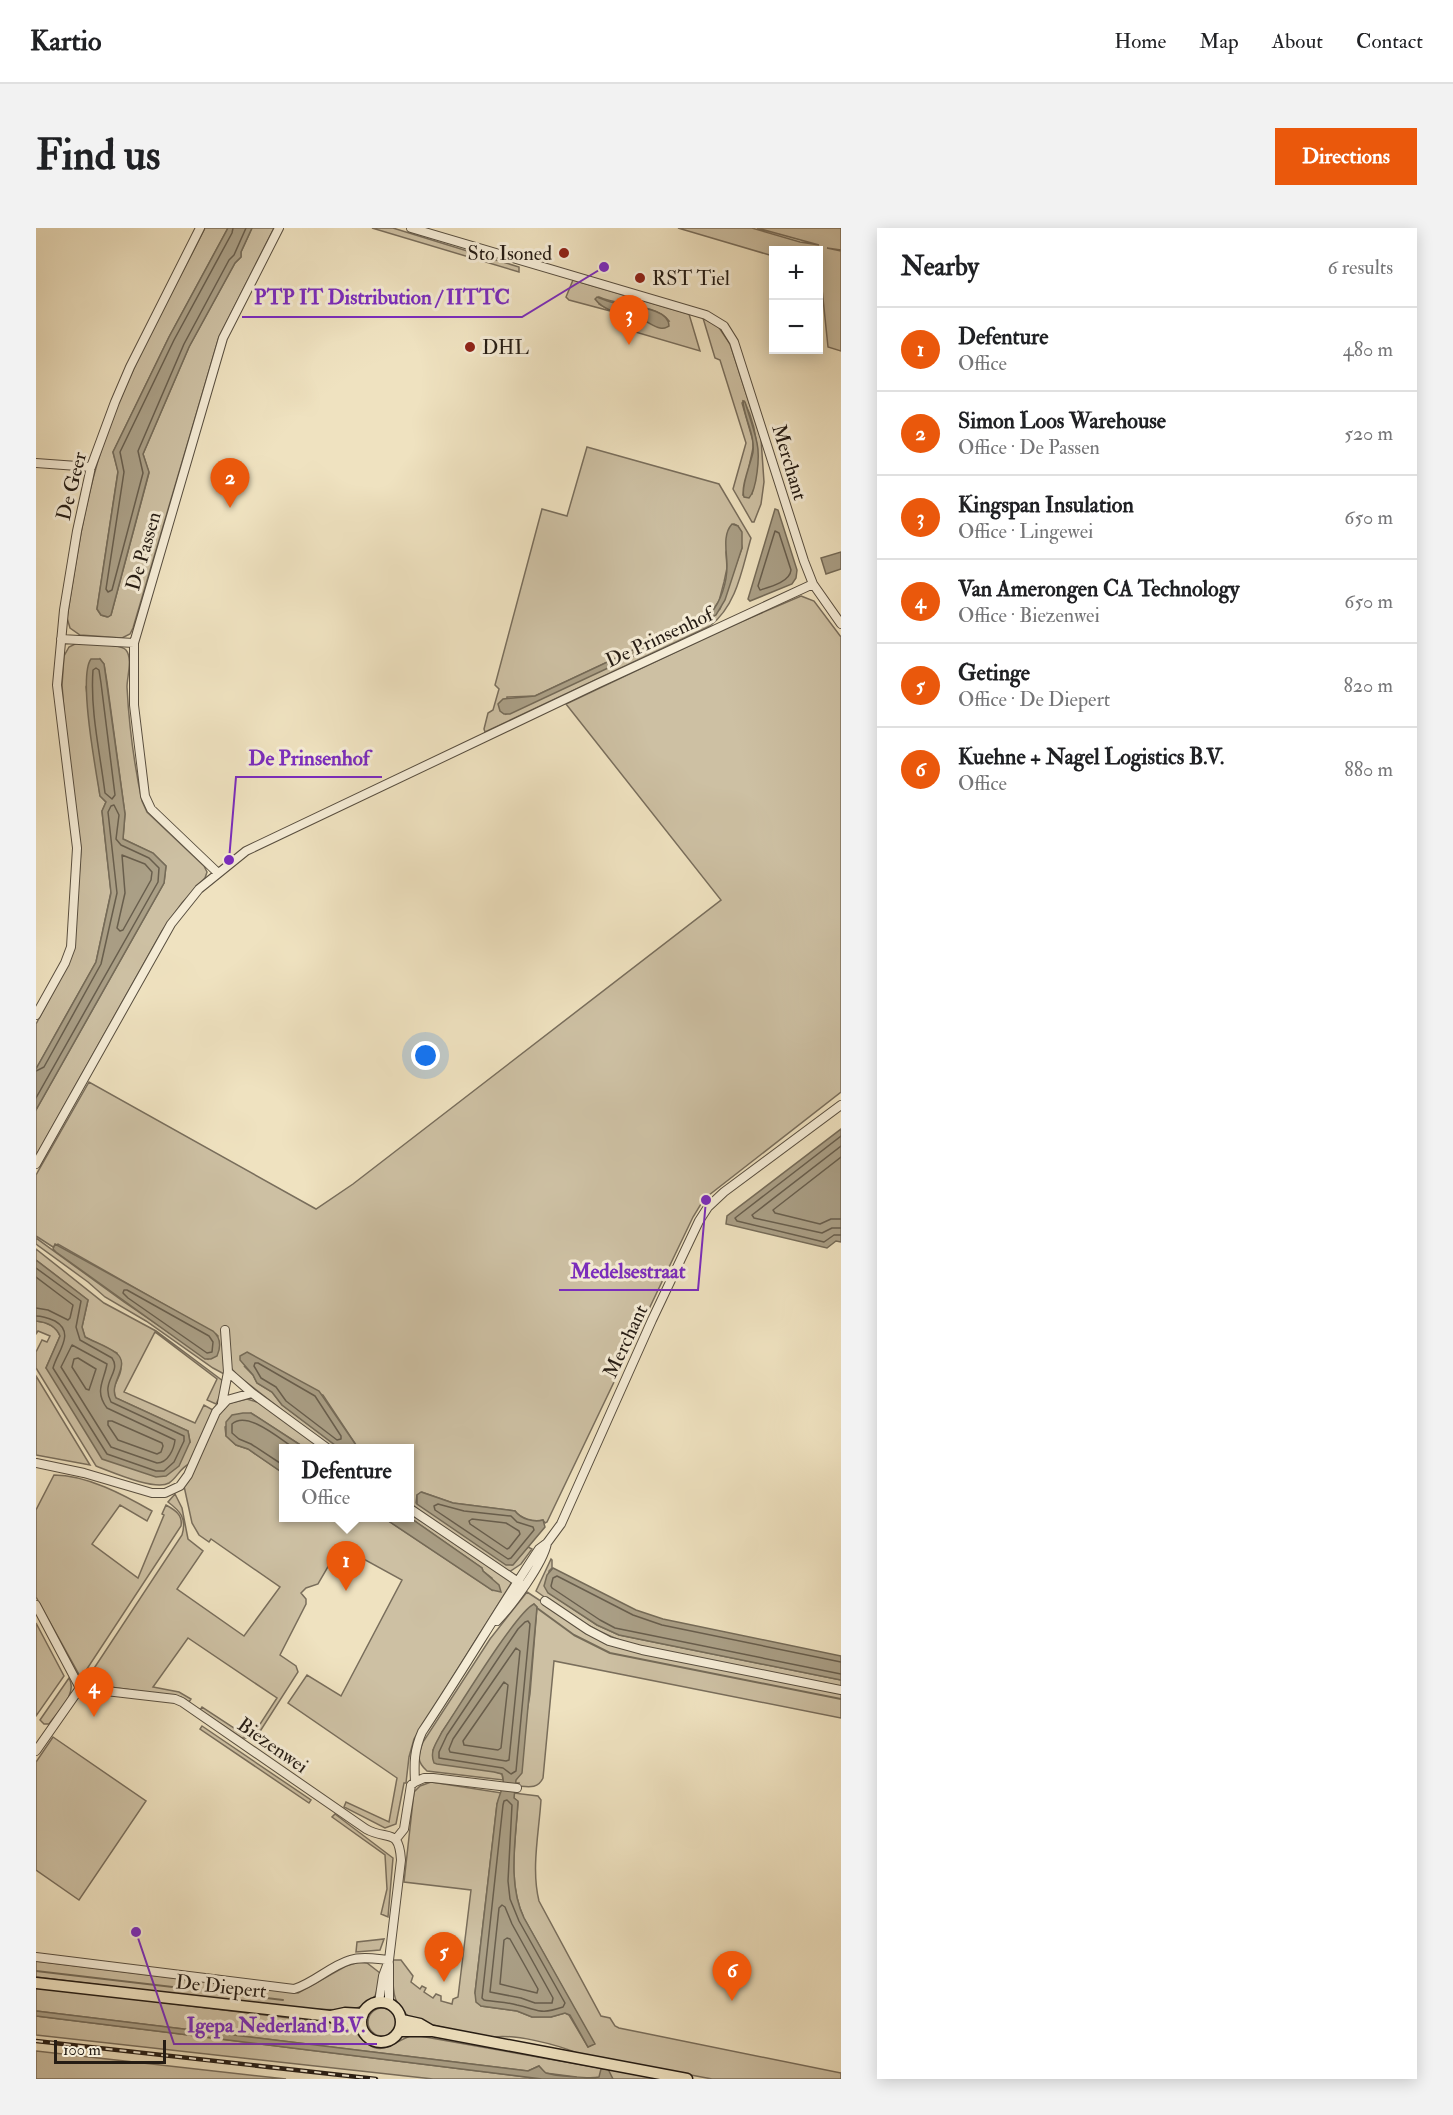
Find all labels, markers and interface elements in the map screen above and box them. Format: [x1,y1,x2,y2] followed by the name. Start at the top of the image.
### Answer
[30,24,101,59] text: Kartio
[1114,28,1166,55] text: Home
[1199,28,1239,55] text: Map
[1272,28,1323,55] text: About
[1356,28,1423,55] text: Contact
[1275,128,1417,185] button: Directions
[36,130,160,182] text: Find us
[468,241,552,266] place label: Sto Isoned
[557,246,571,260] marker: Sto Isoned
[769,246,823,354] map controls
[769,246,823,300] button: +
[901,251,979,283] text: Nearby
[1327,255,1393,280] text: 6 results
[652,266,730,291] place label: RST Tiel
[633,271,647,285] marker: RST Tiel
[242,278,522,317] callout: PTP IT Distribution / IITTC
[254,284,510,311] text: PTP IT Distribution / IITTC
[610,296,648,345] pin: 3
[769,300,823,354] button: −
[958,323,1048,351] text: Defenture
[482,335,530,360] place label: DHL
[917,337,924,362] text: 1
[1343,337,1393,362] text: 480 m
[463,340,477,354] marker: DHL
[958,351,1007,376] text: Office
[958,407,1166,435] text: Simon Loos Warehouse
[766,421,813,504] street label: Merchant
[915,421,926,446] text: 2
[1344,421,1393,446] text: 520 m
[958,435,1100,460] text: Office · De Passen
[51,449,92,523] street label: De Geer
[210,458,250,508] pin: 2
[958,491,1134,519] text: Kingspan Insulation
[917,505,924,530] text: 3
[1344,505,1393,530] text: 650 m
[120,509,167,593] street label: De Passen
[958,519,1093,544] text: Office · Lingewei
[958,575,1239,603] text: Van Amerongen CA Technology
[915,589,926,614] text: 4
[1344,589,1393,614] text: 650 m
[602,600,720,673] street label: De Prinsenhof
[958,603,1100,628] text: Office · Biezenwei
[958,659,1030,687] text: Getinge
[916,673,925,698] text: 5
[1343,673,1393,698] text: 820 m
[958,687,1110,712] text: Office · De Diepert
[236,738,382,777] callout: De Prinsenhof
[958,743,1224,771] text: Kuehne + Nagel Logistics B.V.
[248,745,373,772] text: De Prinsenhof
[915,757,926,782] text: 6
[1344,757,1393,782] text: 880 m
[958,771,1007,796] text: Office
[411,1041,440,1070] your location
[559,1251,698,1290] callout: Medelsestraat
[569,1258,686,1285] text: Medelsestraat
[598,1300,654,1382] street label: Merchant
[279,1444,414,1522] popup
[301,1457,392,1485] text: Defenture
[301,1485,350,1510] text: Office
[326,1542,366,1591] pin: 1
[74,1668,114,1717] pin: 4
[233,1712,313,1779] street label: Biezenwei
[424,1932,464,1982] pin: 5
[712,1952,752,2001] pin: 6
[174,1969,268,2005] street label: De Diepert
[174,2005,377,2044] callout: Igepa Nederland B.V.
[187,2012,365,2039] text: Igepa Nederland B.V.
[54,2037,166,2064] scale bar
[63,2040,101,2060] text: 100 m

